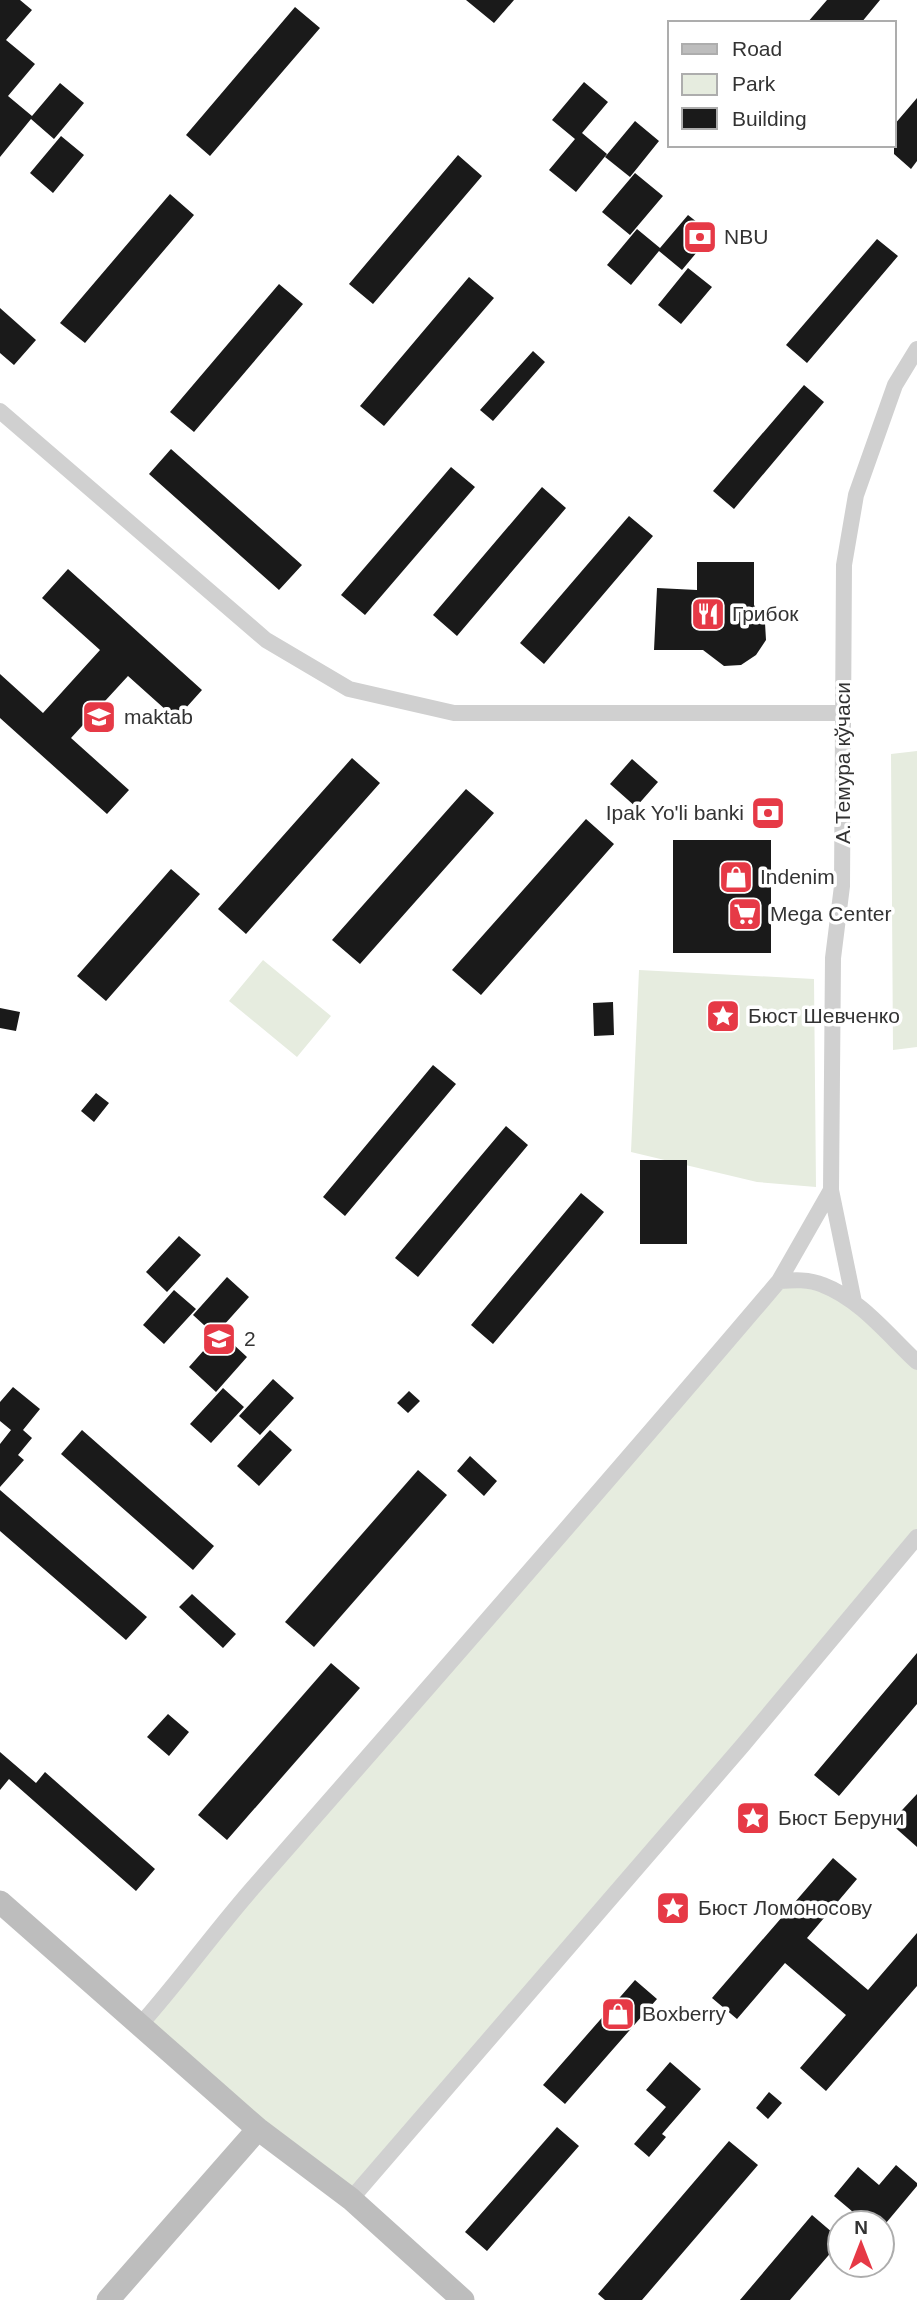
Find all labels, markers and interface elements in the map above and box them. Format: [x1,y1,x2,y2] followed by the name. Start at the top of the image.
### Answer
[668,21,896,147] legend
[732,37,782,60] text: Road
[732,72,776,95] text: Park
[732,107,807,130] text: Building
[681,218,719,256] bank icon: NBU
[724,225,768,248] place label: NBU
[689,595,727,633] restaurant icon: Грибок
[732,602,799,625] place label: Грибок
[831,682,854,844] street label: А.Темура кўчаси
[80,698,118,736] school or university icon: maktab
[124,705,193,728] place label: maktab
[749,794,787,832] bank icon: Ipak Yo'li banki
[606,801,744,824] place label: Ipak Yo'li banki
[717,858,755,896] shop icon: Indenim
[760,865,835,888] place label: Indenim
[726,895,764,933] supermarket icon: Mega Center
[770,902,891,925] place label: Mega Center
[704,997,742,1035] place icon: Бюст Шевченко
[748,1004,900,1027] place label: Бюст Шевченко
[200,1320,238,1358] school or university icon: 2
[244,1327,256,1350] place label: 2
[734,1799,772,1837] place icon: Бюст Беруни
[778,1806,904,1829] place label: Бюст Беруни
[654,1889,692,1927] place icon: Бюст Ломоносову
[698,1896,872,1919] place label: Бюст Ломоносову
[599,1995,637,2033] shop icon: Boxberry
[642,2002,727,2025] place label: Boxberry
[826,2209,896,2279] north arrow
[854,2217,868,2238] text: N

